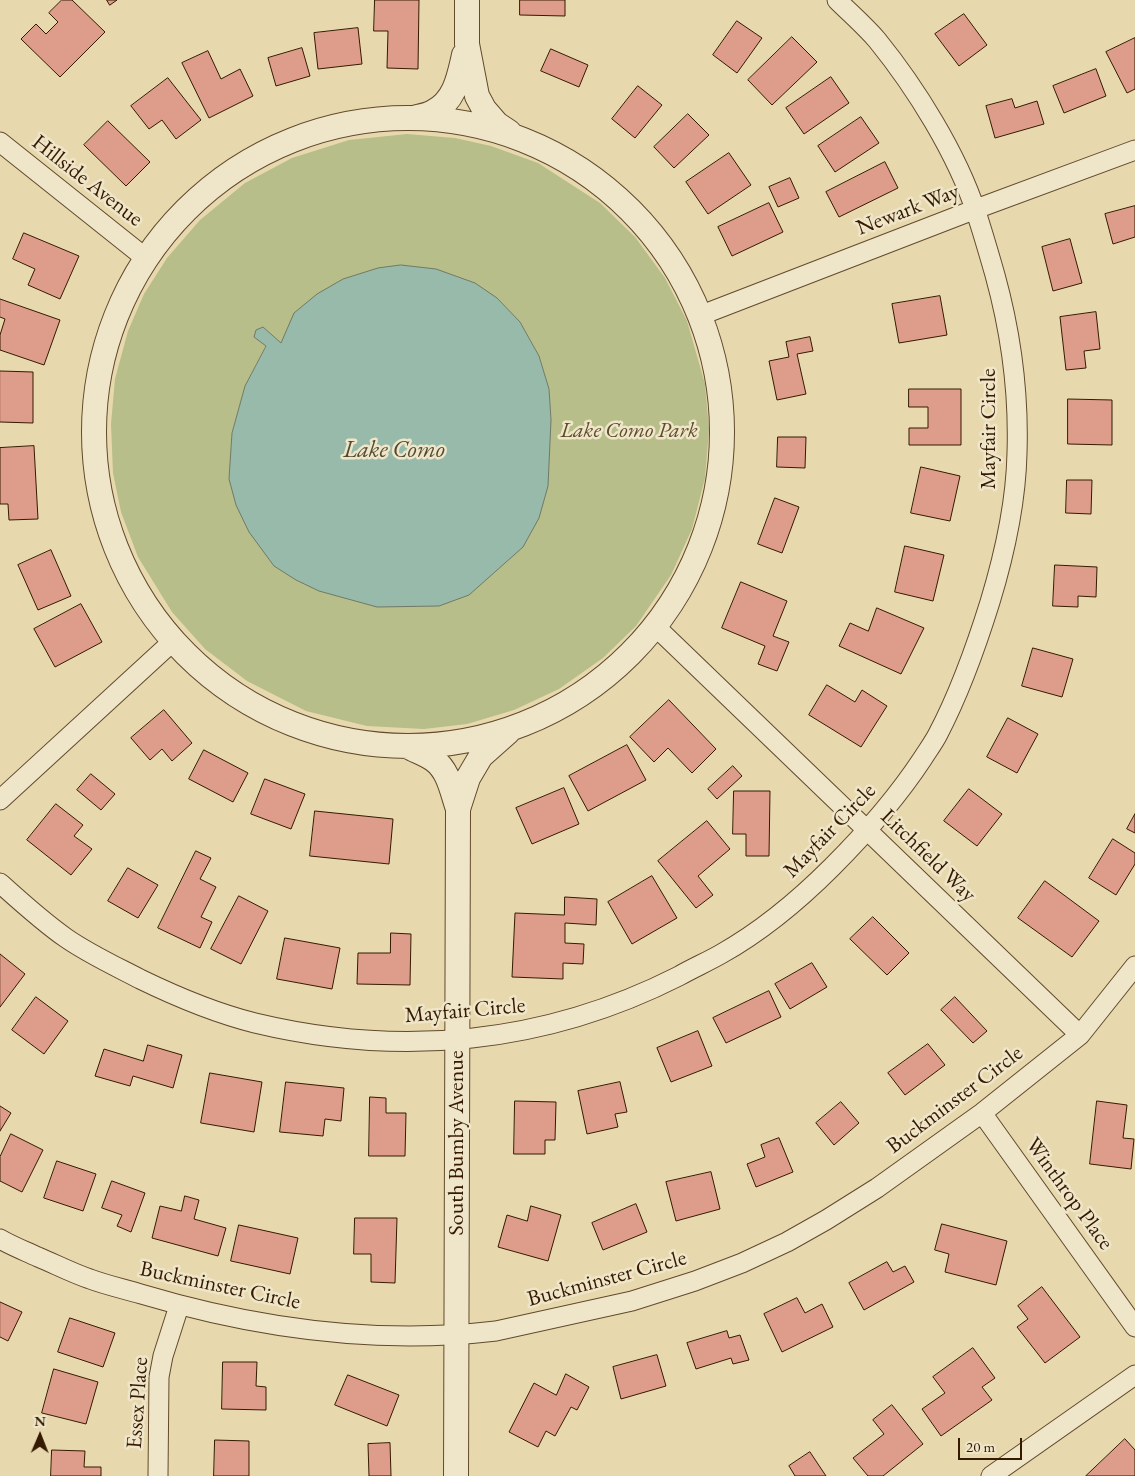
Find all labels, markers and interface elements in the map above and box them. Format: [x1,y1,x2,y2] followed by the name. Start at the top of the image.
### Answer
[26,129,148,233] street label: Hillside Avenue
[853,178,963,242] street label: Newark Way
[976,368,1002,490] street label: Mayfair Circle
[560,418,698,444] park label: Lake Como Park
[343,436,445,464] water label: Lake Como
[778,778,882,884] street label: Mayfair Circle
[875,804,981,908] street label: Litchfield Way
[404,993,526,1029] street label: Mayfair Circle
[882,1040,1028,1160] street label: Buckminster Circle
[444,1051,470,1235] street label: South Bumby Avenue
[1019,1133,1119,1255] street label: Winthrop Place
[525,1245,689,1313] street label: Buckminster Circle
[137,1256,303,1316] street label: Buckminster Circle
[122,1356,154,1450] street label: Essex Place
[15,1411,65,1461] north arrow
[34,1412,46,1430] text: N
[960,1428,1024,1460] scale bar
[966,1437,995,1456] text: 20 m

